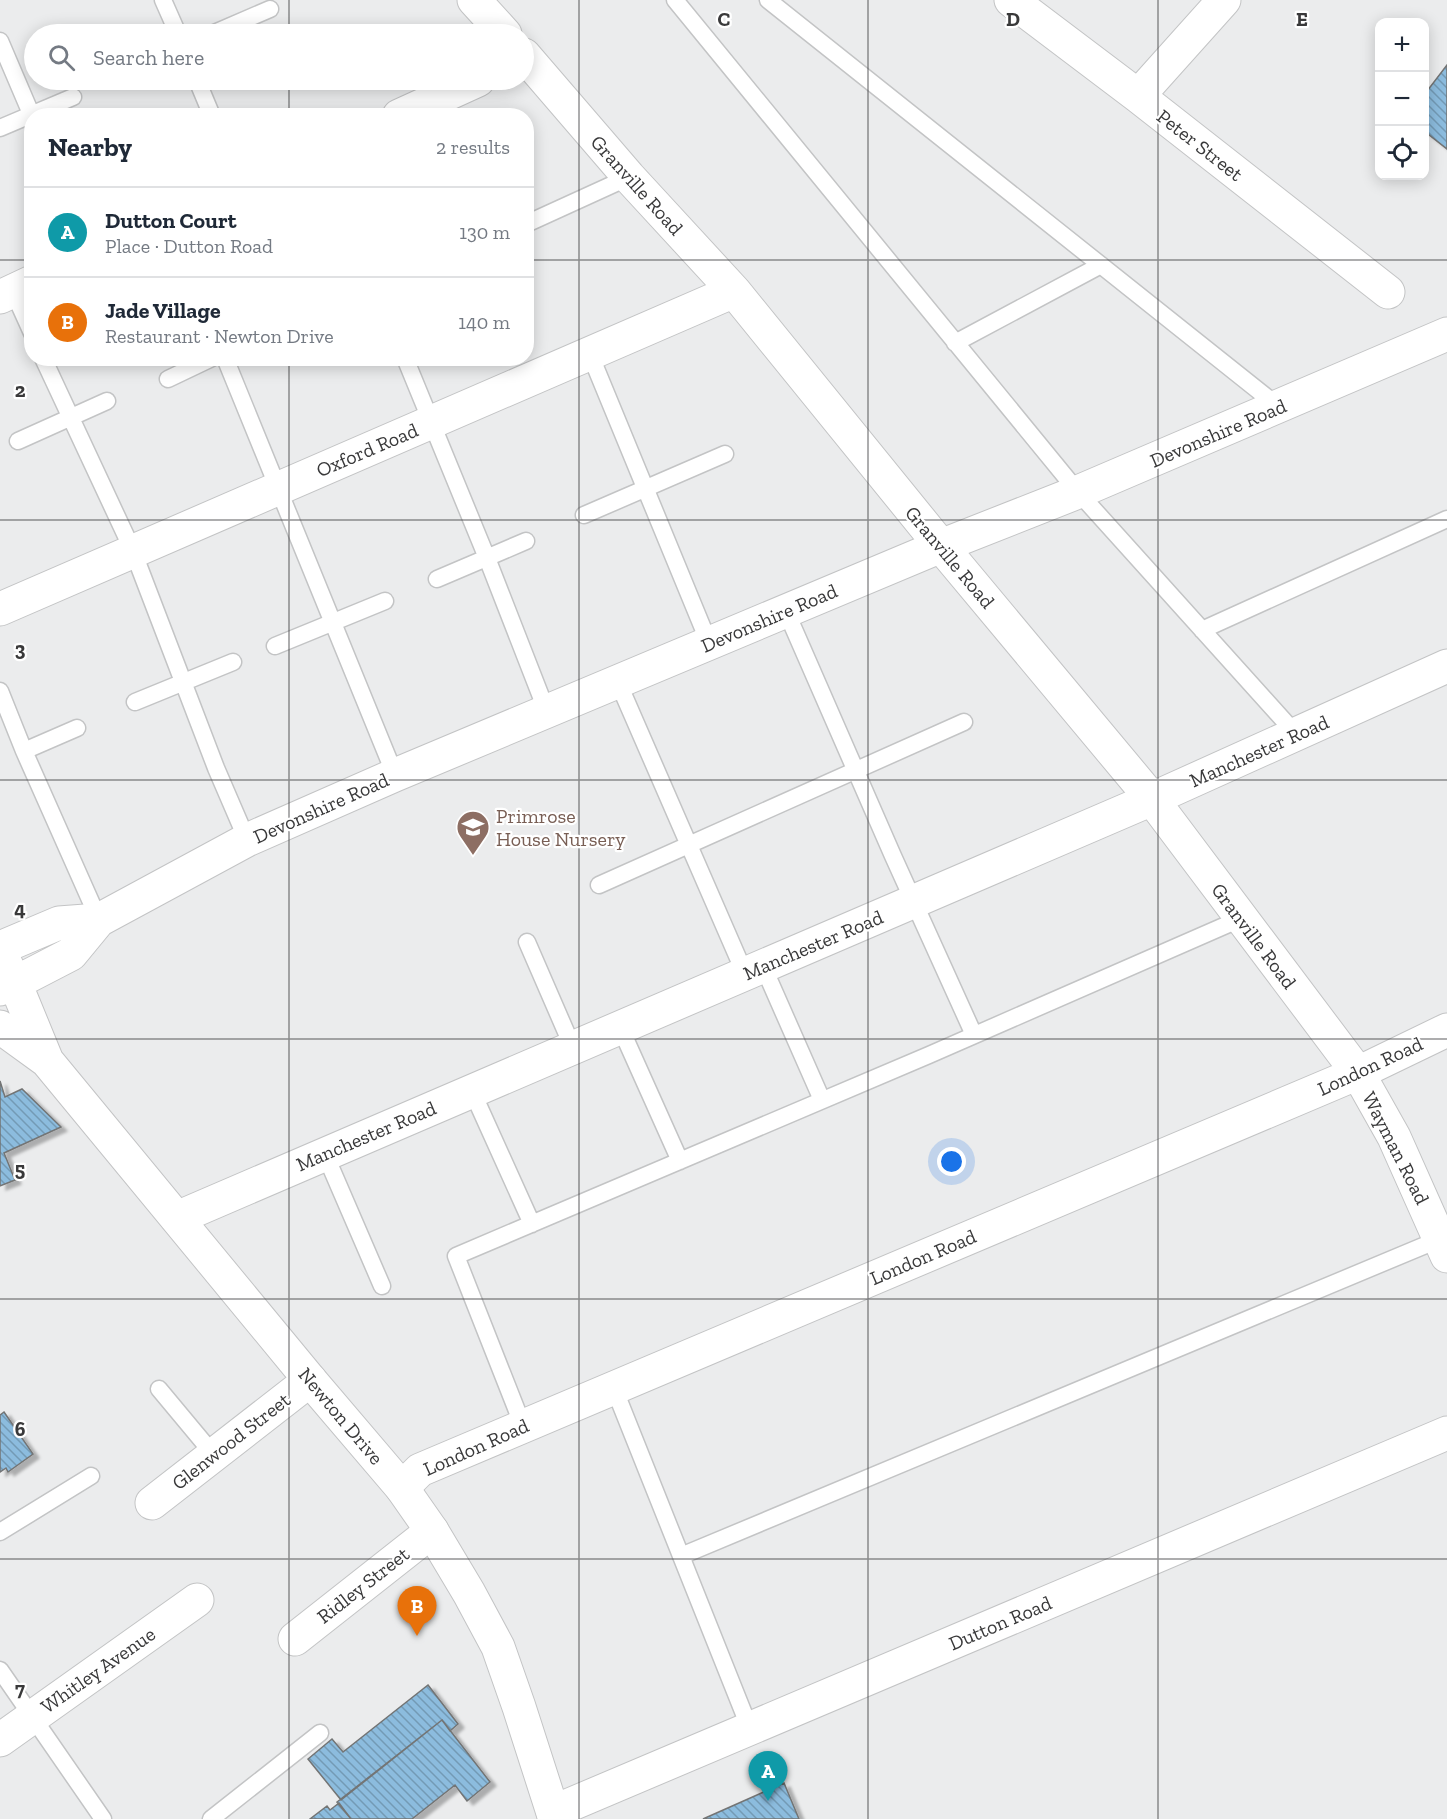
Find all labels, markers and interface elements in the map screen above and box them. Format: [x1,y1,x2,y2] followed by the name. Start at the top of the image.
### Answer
[718,7,731,31] text: C
[1006,7,1020,31] text: D
[1296,7,1308,31] text: E
[1375,18,1429,180] map controls
[1375,18,1429,72] button: +
[24,24,534,90] search box
[45,41,78,74] icon: search
[93,44,204,71] text: Search here
[1375,72,1429,126] button: −
[1152,104,1248,186] street label: Peter Street
[1375,126,1429,180] button: locate
[586,130,688,240] street label: Granville Road
[48,131,132,163] text: Nearby
[436,135,510,159] text: 2 results
[105,207,236,234] text: Dutton Court
[61,220,74,244] text: A
[459,220,510,244] text: 130 m
[105,234,273,258] text: Place · Dutton Road
[105,297,221,324] text: Jade Village
[61,310,74,334] text: B
[458,310,510,334] text: 140 m
[105,324,334,348] text: Restaurant · Newton Drive
[15,378,26,402] text: 2
[1146,394,1290,472] street label: Devonshire Road
[313,418,421,482] street label: Oxford Road
[900,501,1000,613] street label: Granville Road
[697,579,841,657] street label: Devonshire Road
[15,637,26,661] text: 3
[1186,710,1332,792] street label: Manchester Road
[250,767,392,849] street label: Devonshire Road
[496,804,626,851] place label: Primrose House Nursery
[455,809,491,856] school or university icon: Primrose House Nursery
[1206,878,1302,994] street label: Granville Road
[14,897,26,921] text: 4
[739,905,887,985] street label: Manchester Road
[1314,1031,1426,1101] street label: London Road
[1357,1088,1435,1208] street label: Wayman Road
[292,1096,440,1176] street label: Manchester Road
[937,1147,966,1176] your location
[15,1157,25,1181] text: 5
[866,1224,980,1290] street label: London Road
[293,1362,389,1470] street label: Newton Drive
[167,1387,295,1495] street label: Glenwood Street
[420,1413,532,1481] street label: London Road
[15,1417,26,1441] text: 6
[312,1541,414,1628] street label: Ridley Street
[398,1586,436,1636] pin: B
[945,1591,1055,1655] street label: Dutton Road
[36,1622,160,1718] street label: Whitley Avenue
[15,1677,25,1701] text: 7
[748,1752,788,1801] pin: A

